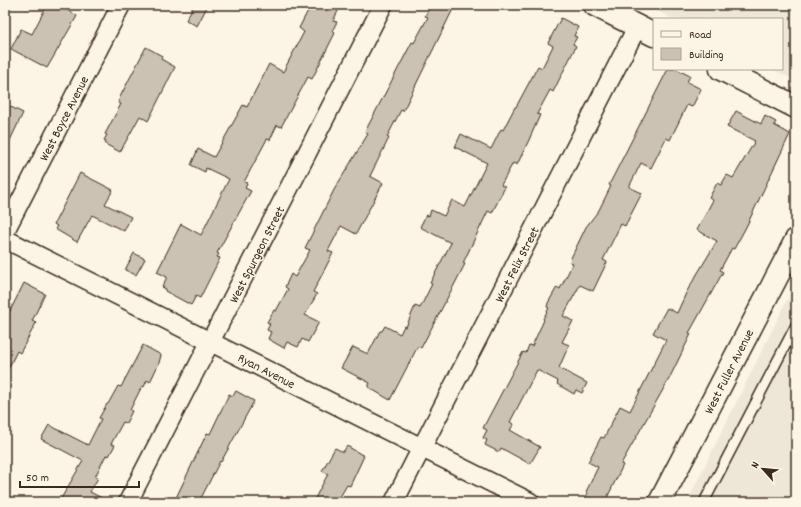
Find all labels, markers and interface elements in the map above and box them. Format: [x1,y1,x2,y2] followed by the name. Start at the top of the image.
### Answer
[653,18,783,70] legend
[689,27,711,44] text: Road
[689,47,724,64] text: Building
[36,73,95,165] street label: West Boyce Avenue
[226,203,291,307] street label: West Spurgeon Street
[491,224,546,306] street label: West Felix Street
[701,326,760,418] street label: West Fuller Avenue
[234,350,298,395] street label: Ryan Avenue
[743,449,783,489] north arrow
[748,459,764,471] text: N
[20,463,139,489] scale bar
[26,470,49,487] text: 50 m

